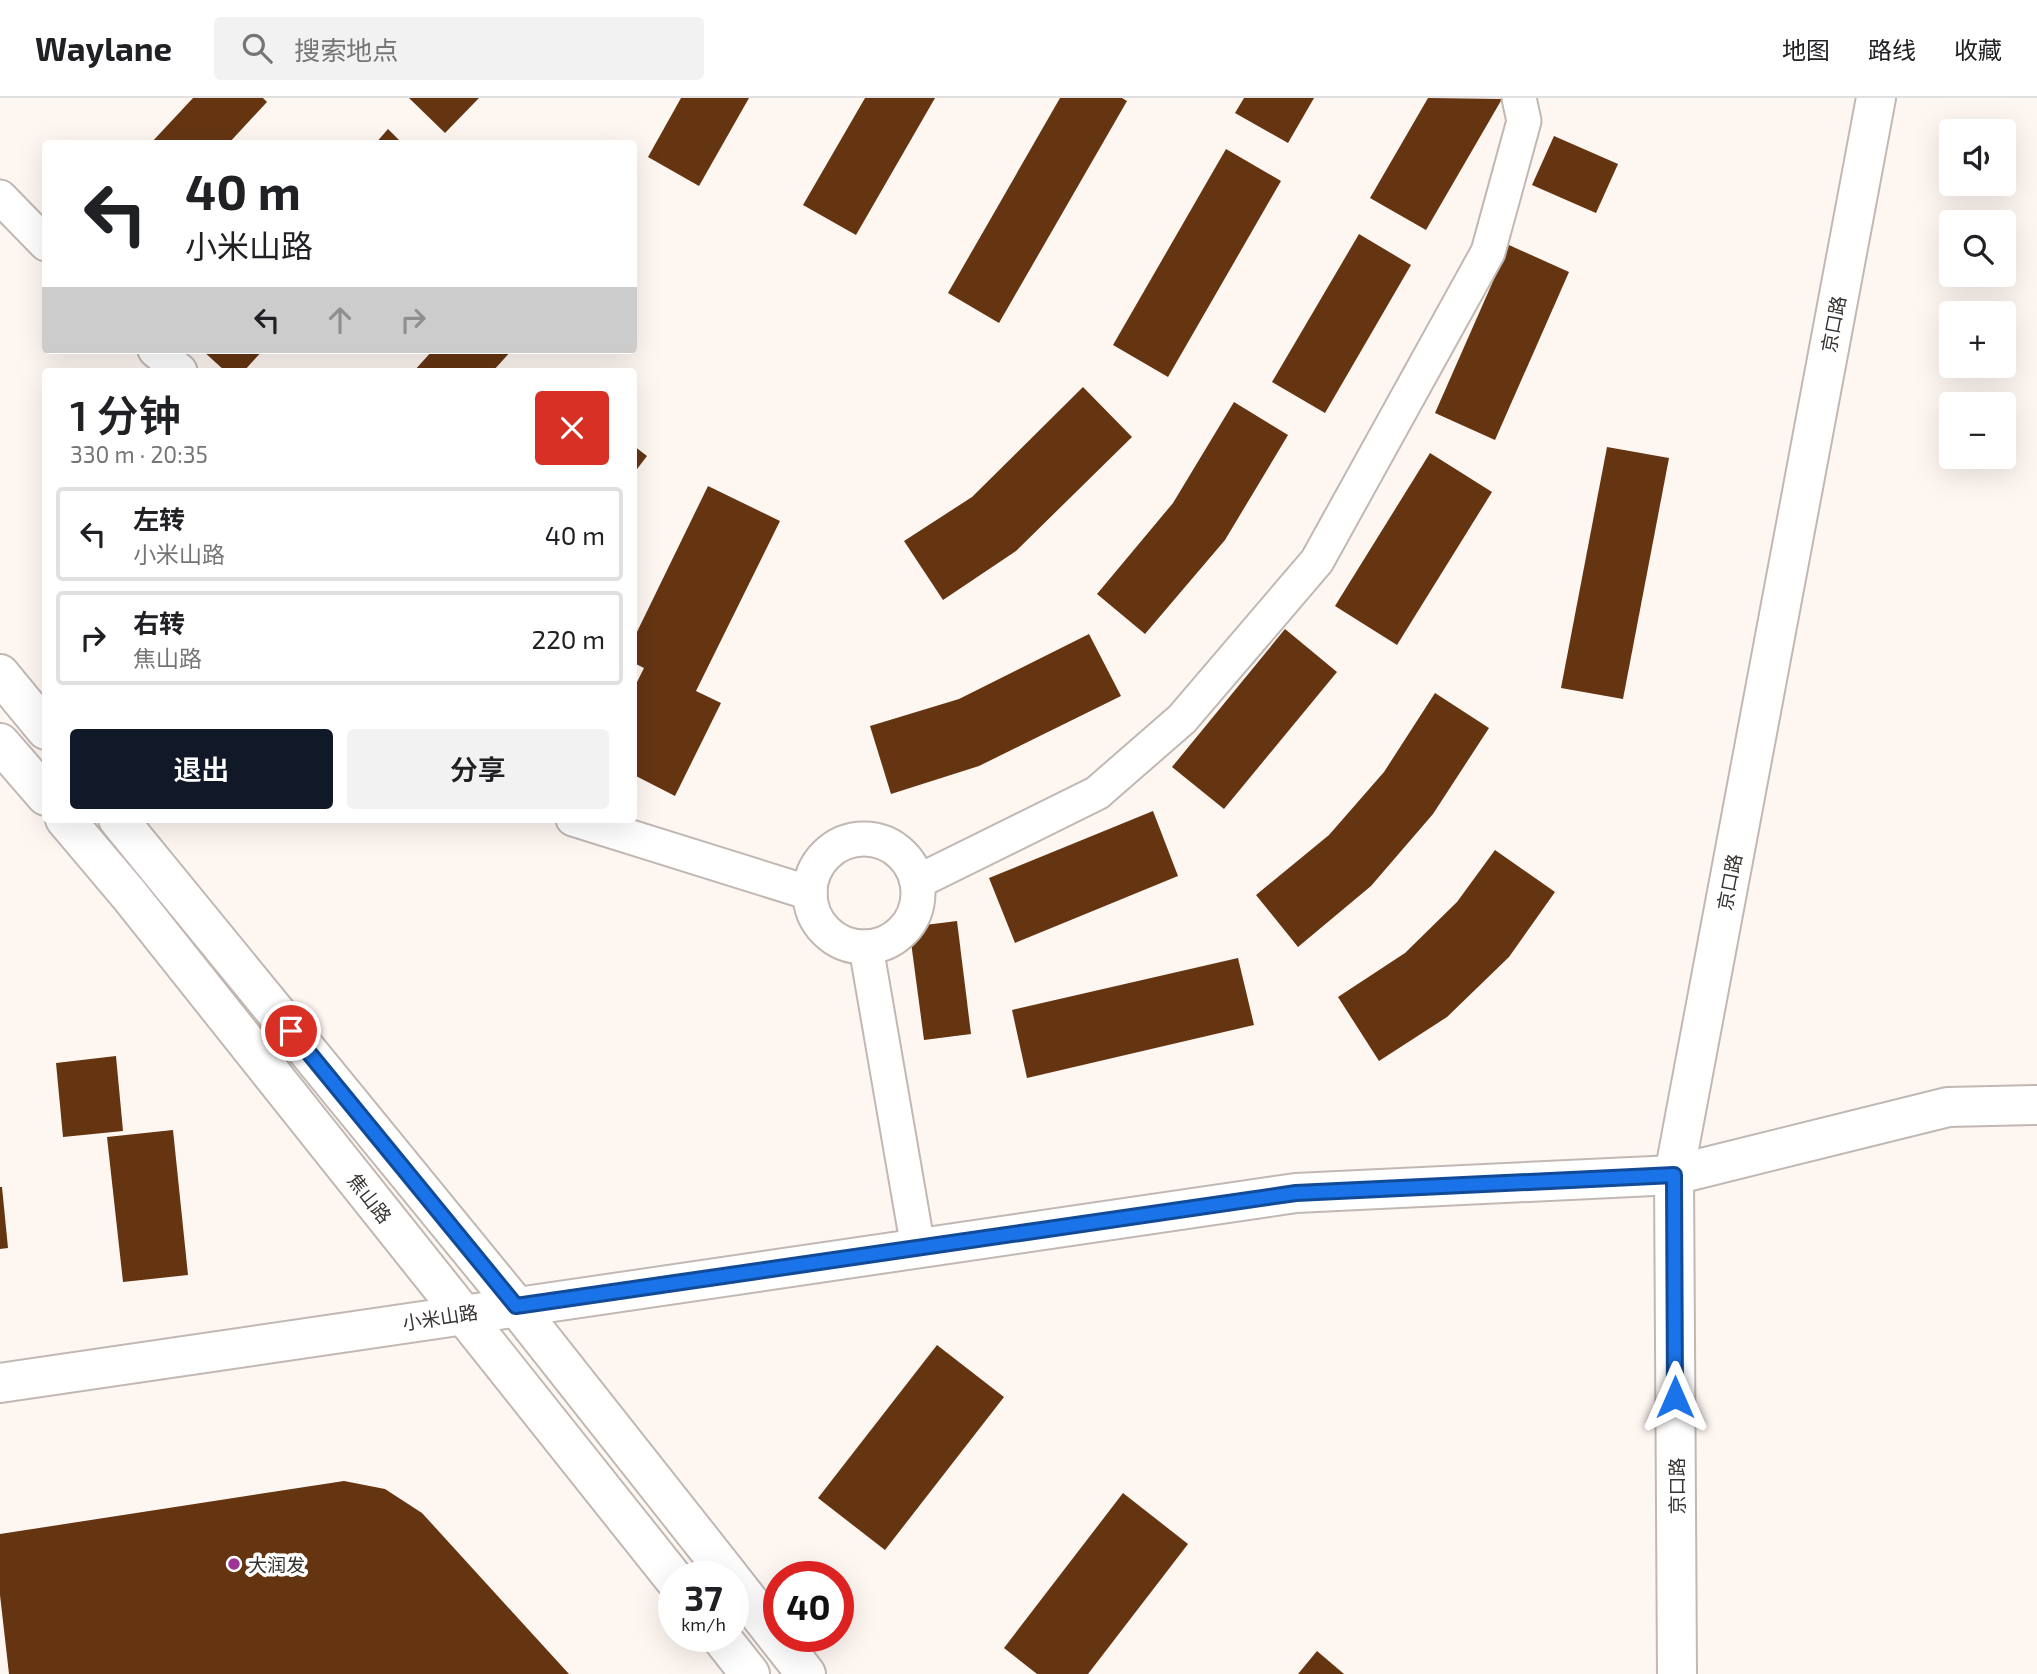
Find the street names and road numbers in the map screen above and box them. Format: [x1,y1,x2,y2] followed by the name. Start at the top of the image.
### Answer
[1816,294,1850,354] street label: 京口路
[1712,852,1746,912] street label: 京口路
[343,1168,397,1228] street label: 焦山路
[401,1300,479,1334] street label: 小米山路
[1665,1457,1688,1515] street label: 京口路

